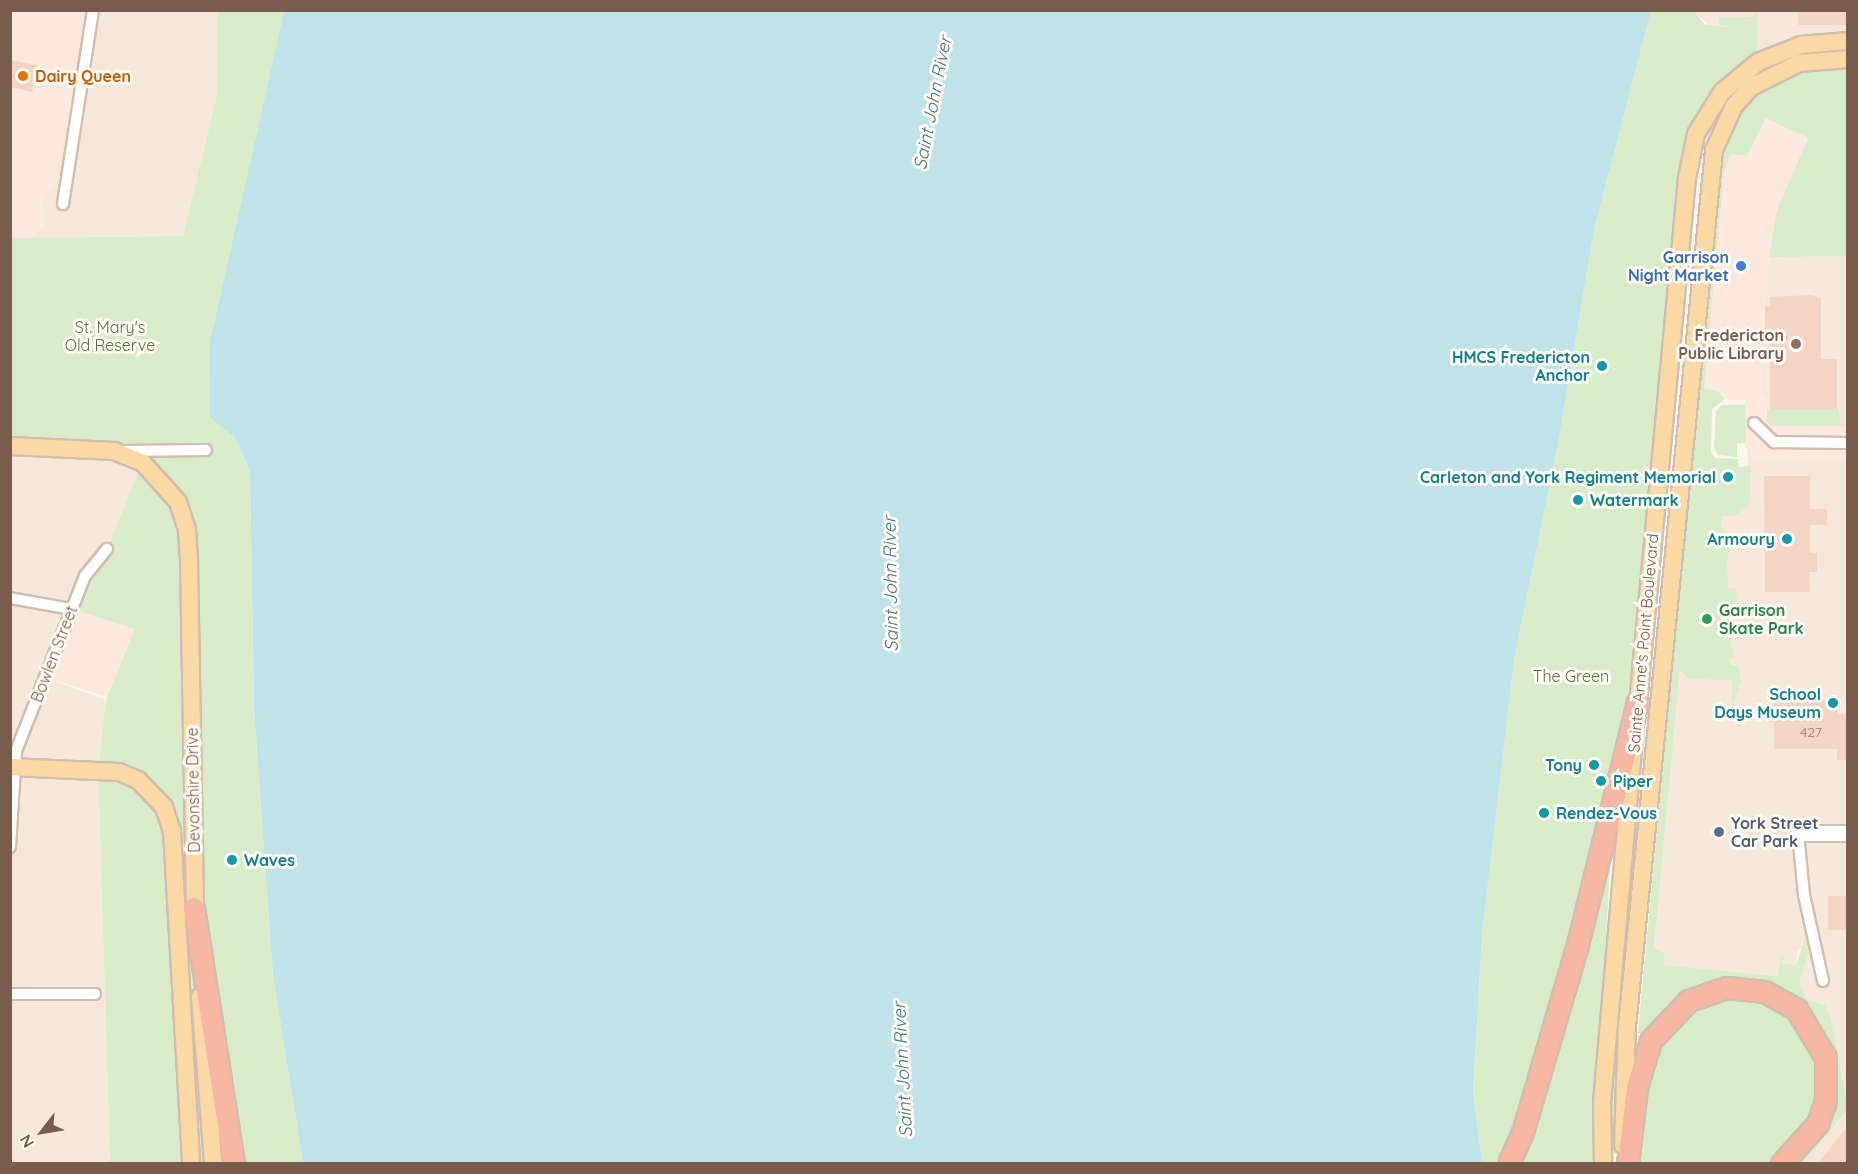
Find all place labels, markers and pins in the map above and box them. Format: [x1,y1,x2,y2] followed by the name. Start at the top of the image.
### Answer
[35,66,131,86] place label: Dairy Queen
[16,69,30,83] marker: Dairy Queen
[1628,247,1729,285] place label: Garrison Night Market
[1734,259,1748,273] marker: Garrison Night Market
[1678,325,1784,363] place label: Fredericton Public Library
[1789,337,1803,351] marker: Fredericton Public Library
[1452,347,1590,385] place label: HMCS Fredericton Anchor
[1595,359,1609,373] marker: HMCS Fredericton Anchor
[1420,467,1716,487] place label: Carleton and York Regiment Memorial
[1721,470,1735,484] marker: Carleton and York Regiment Memorial
[1590,490,1679,510] place label: Watermark
[1571,493,1585,507] marker: Watermark
[1707,529,1775,549] place label: Armoury
[1780,532,1794,546] marker: Armoury
[1719,600,1804,638] place label: Garrison Skate Park
[1700,612,1714,626] marker: Garrison Skate Park
[1714,684,1821,722] place label: School Days Museum
[1826,696,1840,710] marker: School Days Museum
[1545,755,1582,775] place label: Tony
[1587,758,1601,772] marker: Tony
[1613,771,1653,791] place label: Piper
[1594,774,1608,788] marker: Piper
[1556,803,1657,823] place label: Rendez-Vous
[1537,806,1551,820] marker: Rendez-Vous
[1731,813,1819,851] place label: York Street Car Park
[1712,825,1726,839] marker: York Street Car Park
[244,850,295,870] place label: Waves
[225,853,239,867] marker: Waves

